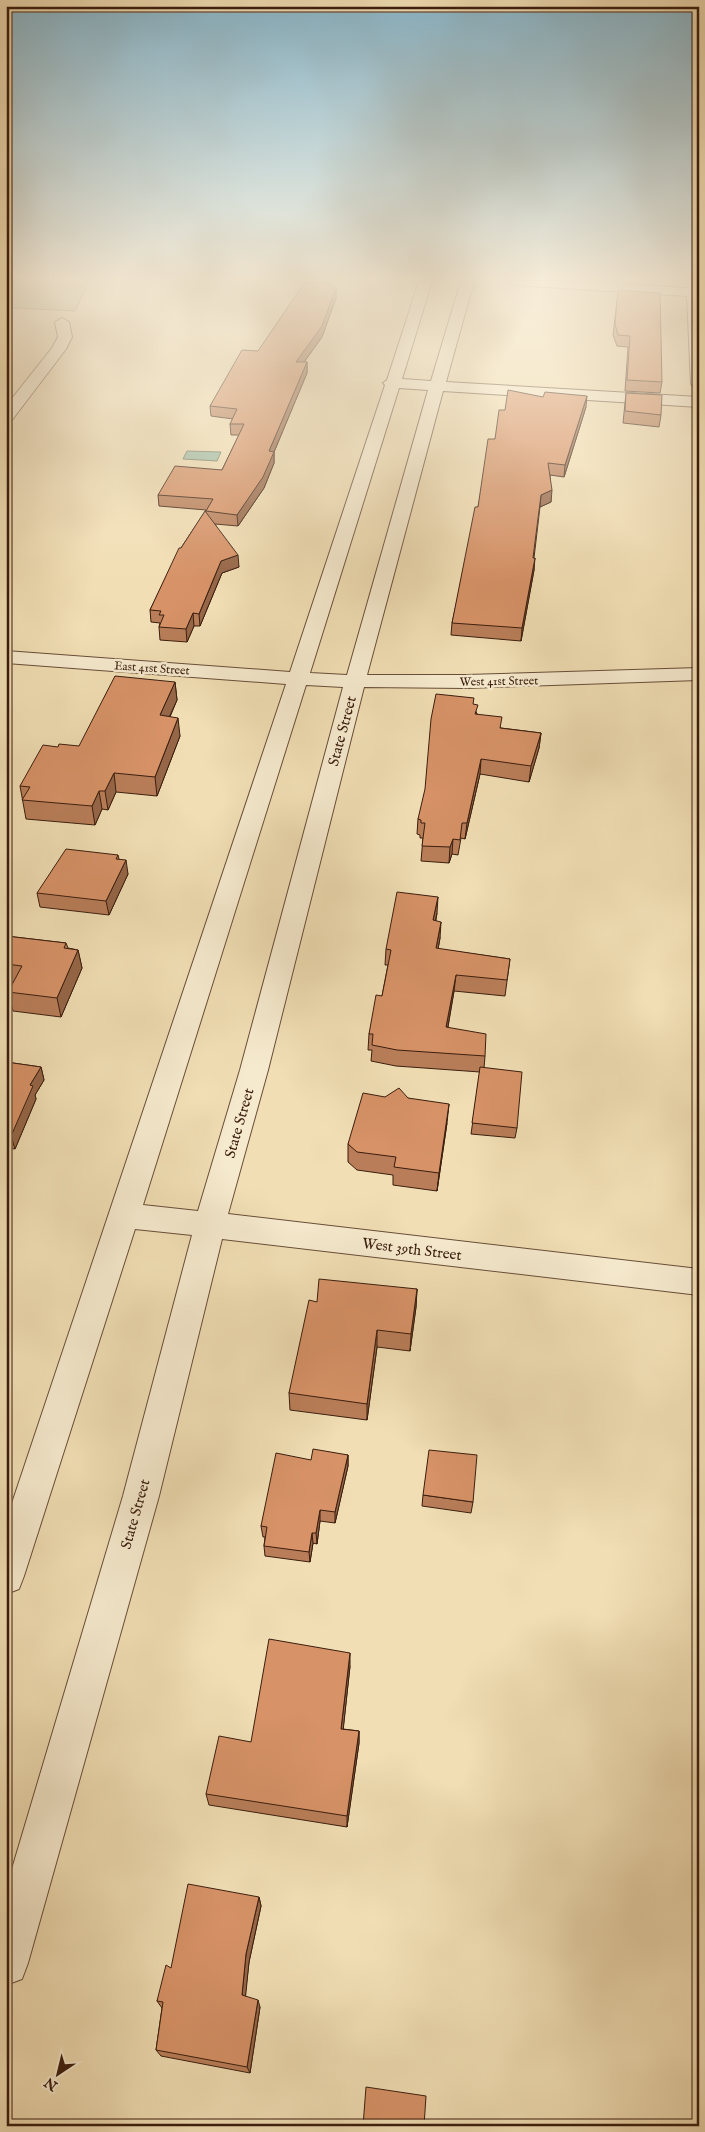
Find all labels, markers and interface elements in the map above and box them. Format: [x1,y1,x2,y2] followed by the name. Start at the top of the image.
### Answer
[114,658,190,679] street label: East 41st Street
[460,673,538,690] street label: West 41st Street
[324,694,361,768] street label: State Street
[220,1086,259,1160] street label: State Street
[361,1234,463,1265] street label: West 39th Street
[116,1477,155,1551] street label: State Street
[32,2050,82,2100] north arrow
[41,2073,62,2095] text: N

